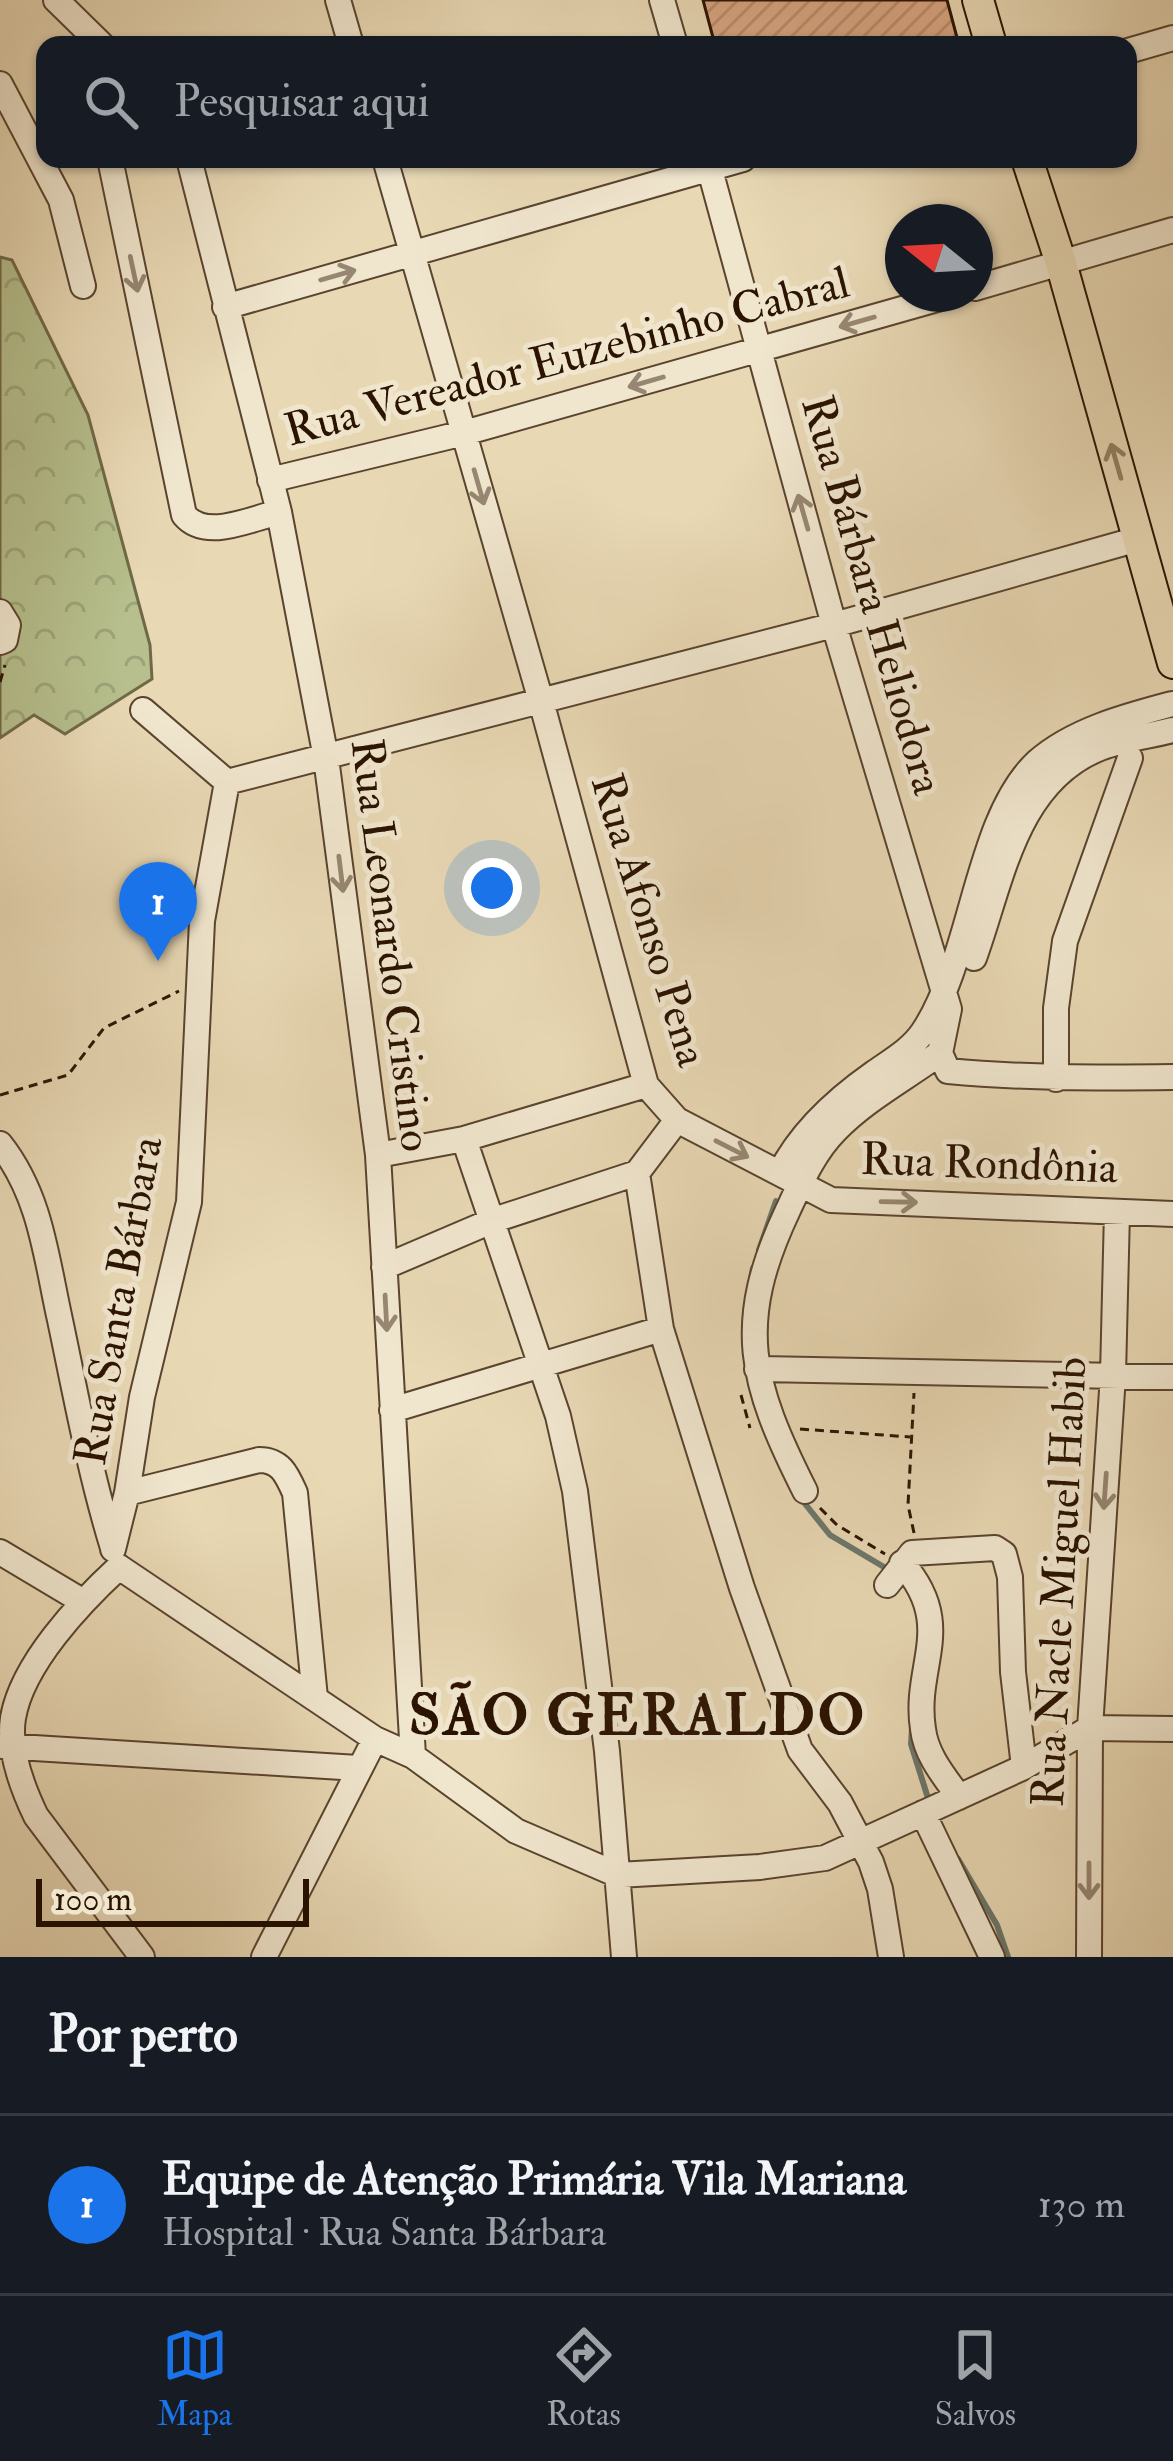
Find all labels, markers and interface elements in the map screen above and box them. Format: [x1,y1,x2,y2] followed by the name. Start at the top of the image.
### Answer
[36,36,1137,168] search box
[78,69,144,135] icon: search
[174,74,430,130] text: Pesquisar aqui
[885,204,993,312] north arrow
[124,253,146,292] one-way arrow
[279,255,855,459] street label: Rua Vereador Euzebinho Cabral
[318,263,356,285] one-way arrow
[838,313,876,335] one-way arrow
[627,373,665,395] one-way arrow
[788,389,956,801] street label: Rua Bárbara Heliodora
[1104,443,1126,481] one-way arrow
[470,467,492,505] one-way arrow
[791,494,813,532] one-way arrow
[338,735,444,1155] street label: Rua Leonardo Cristino
[578,767,720,1074] street label: Rua Afonso Pena
[330,854,353,893] one-way arrow
[462,858,522,918] your location
[119,862,197,961] pin: 1
[63,1132,176,1470] street label: Rua Santa Bárbara
[860,1132,1119,1196] street label: Rua Rondônia
[714,1138,749,1161] one-way arrow
[879,1191,918,1214] one-way arrow
[375,1293,398,1332] one-way arrow
[1020,1355,1100,1809] street label: Rua Nacle Miguel Habib
[1094,1471,1117,1510] one-way arrow
[409,1680,867,1752] district label: SÃO GERALDO
[1078,1861,1100,1900] one-way arrow
[36,1873,309,1926] scale bar
[54,1879,132,1920] text: 100 m
[48,2003,238,2067] text: Por perto
[162,2152,906,2208] text: Equipe de Atenção Primária Vila Mariana
[80,2180,94,2229] text: 1
[1038,2180,1125,2229] text: 130 m
[162,2208,606,2257] text: Hospital · Rua Santa Bárbara
[157,2322,232,2435] tab: Mapa
[546,2322,621,2435] tab: Rotas
[935,2322,1016,2435] tab: Salvos

